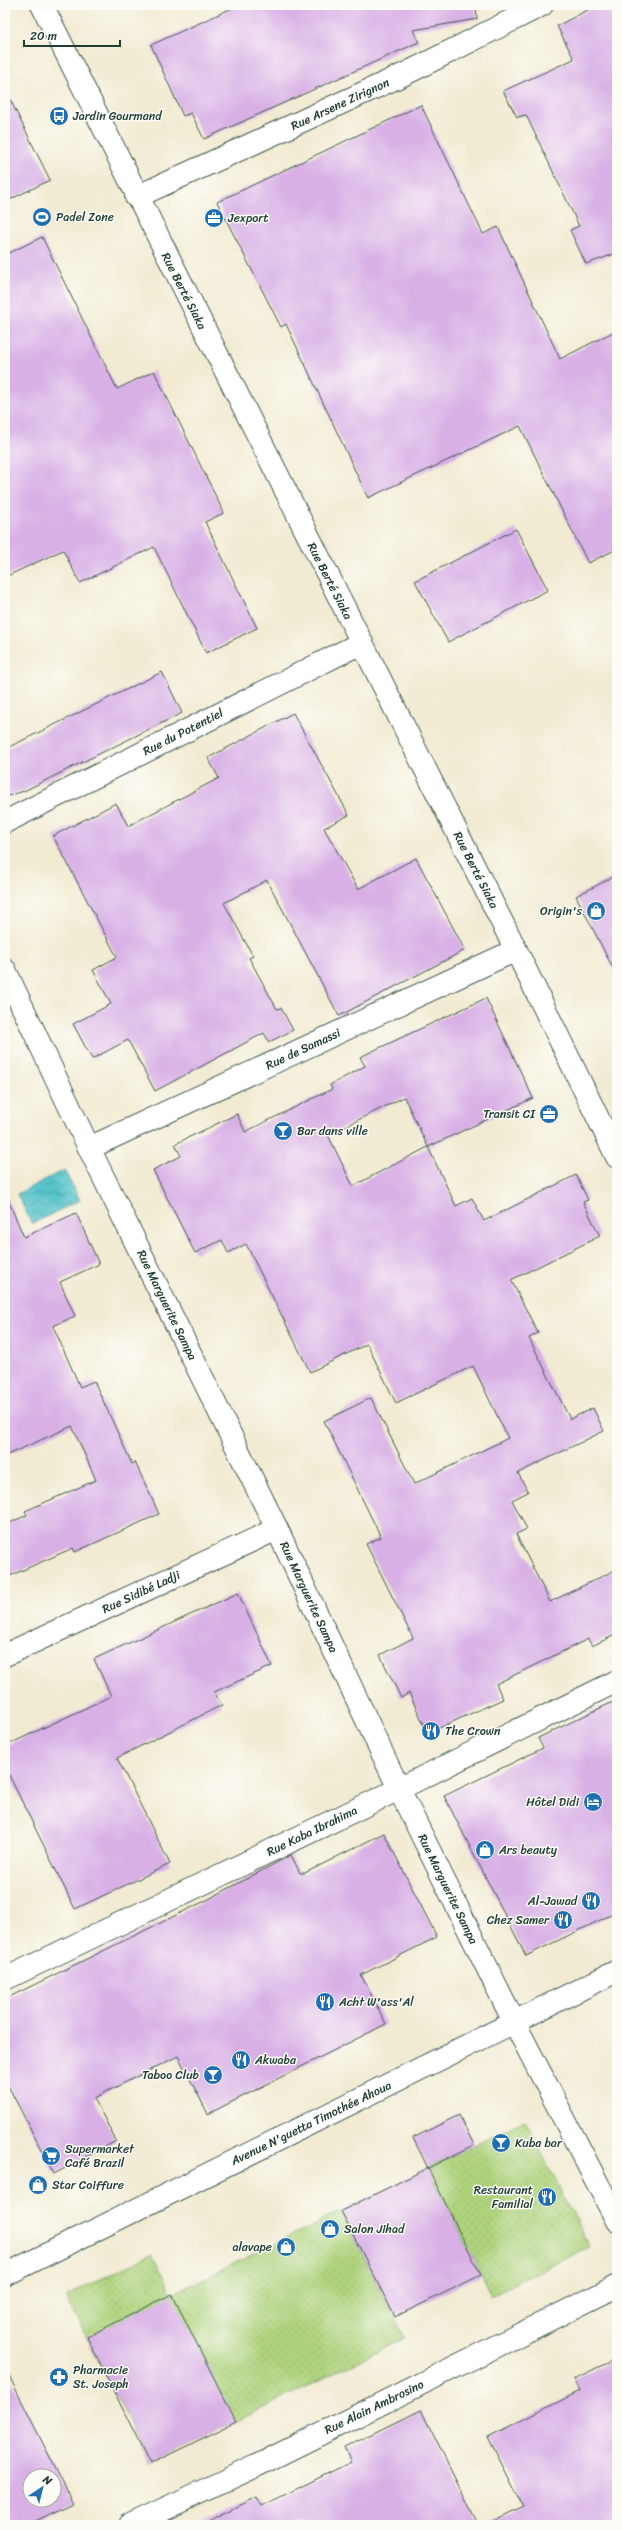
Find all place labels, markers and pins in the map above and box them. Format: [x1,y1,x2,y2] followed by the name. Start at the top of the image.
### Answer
[48,105,70,127] bus stop icon: Jardin Gourmand
[72,105,163,127] place label: Jardin Gourmand
[31,206,53,228] sports icon: Padel Zone
[56,206,114,228] place label: Padel Zone
[203,207,225,229] office icon: Jexport
[227,207,269,229] place label: Jexport
[540,900,582,922] place label: Origin's
[585,900,607,922] shop icon: Origin's
[483,1103,536,1125] place label: Transit CI
[538,1103,560,1125] office icon: Transit CI
[272,1120,294,1142] bar icon: Bar dans ville
[297,1120,368,1142] place label: Bar dans ville
[420,1720,442,1742] restaurant icon: The Crown
[445,1720,501,1742] place label: The Crown
[526,1791,580,1813] place label: Hôtel Didi
[582,1791,604,1813] hotel icon: Hôtel Didi
[474,1839,496,1861] shop icon: Ars beauty
[498,1839,558,1861] place label: Ars beauty
[527,1890,578,1912] place label: Al-Jawad
[580,1890,602,1912] restaurant icon: Al-Jawad
[487,1909,550,1931] place label: Chez Samer
[552,1909,574,1931] restaurant icon: Chez Samer
[314,1991,336,2013] restaurant icon: Acht W'ass'Al
[338,1991,414,2013] place label: Acht W'ass'Al
[230,2049,252,2071] restaurant icon: Akwaba
[254,2049,297,2071] place label: Akwaba
[142,2064,200,2086] place label: Taboo Club
[202,2064,224,2086] bar icon: Taboo Club
[490,2132,512,2154] bar icon: Kuba bar
[515,2132,563,2154] place label: Kuba bar
[65,2138,135,2174] place label: Supermarket Café Brazil
[40,2145,62,2167] supermarket icon: Supermarket Café Brazil
[27,2174,49,2196] shop icon: Star Coiffure
[52,2174,124,2196] place label: Star Coiffure
[474,2179,534,2215] place label: Restaurant Familial
[536,2186,558,2208] restaurant icon: Restaurant Familial
[319,2218,341,2240] shop icon: Salon Jihad
[344,2218,406,2240] place label: Salon Jihad
[232,2236,272,2258] place label: alavape
[275,2236,297,2258] shop icon: alavape
[73,2359,129,2395] place label: Pharmacie St. Joseph
[48,2366,70,2388] pharmacy icon: Pharmacie St. Joseph

